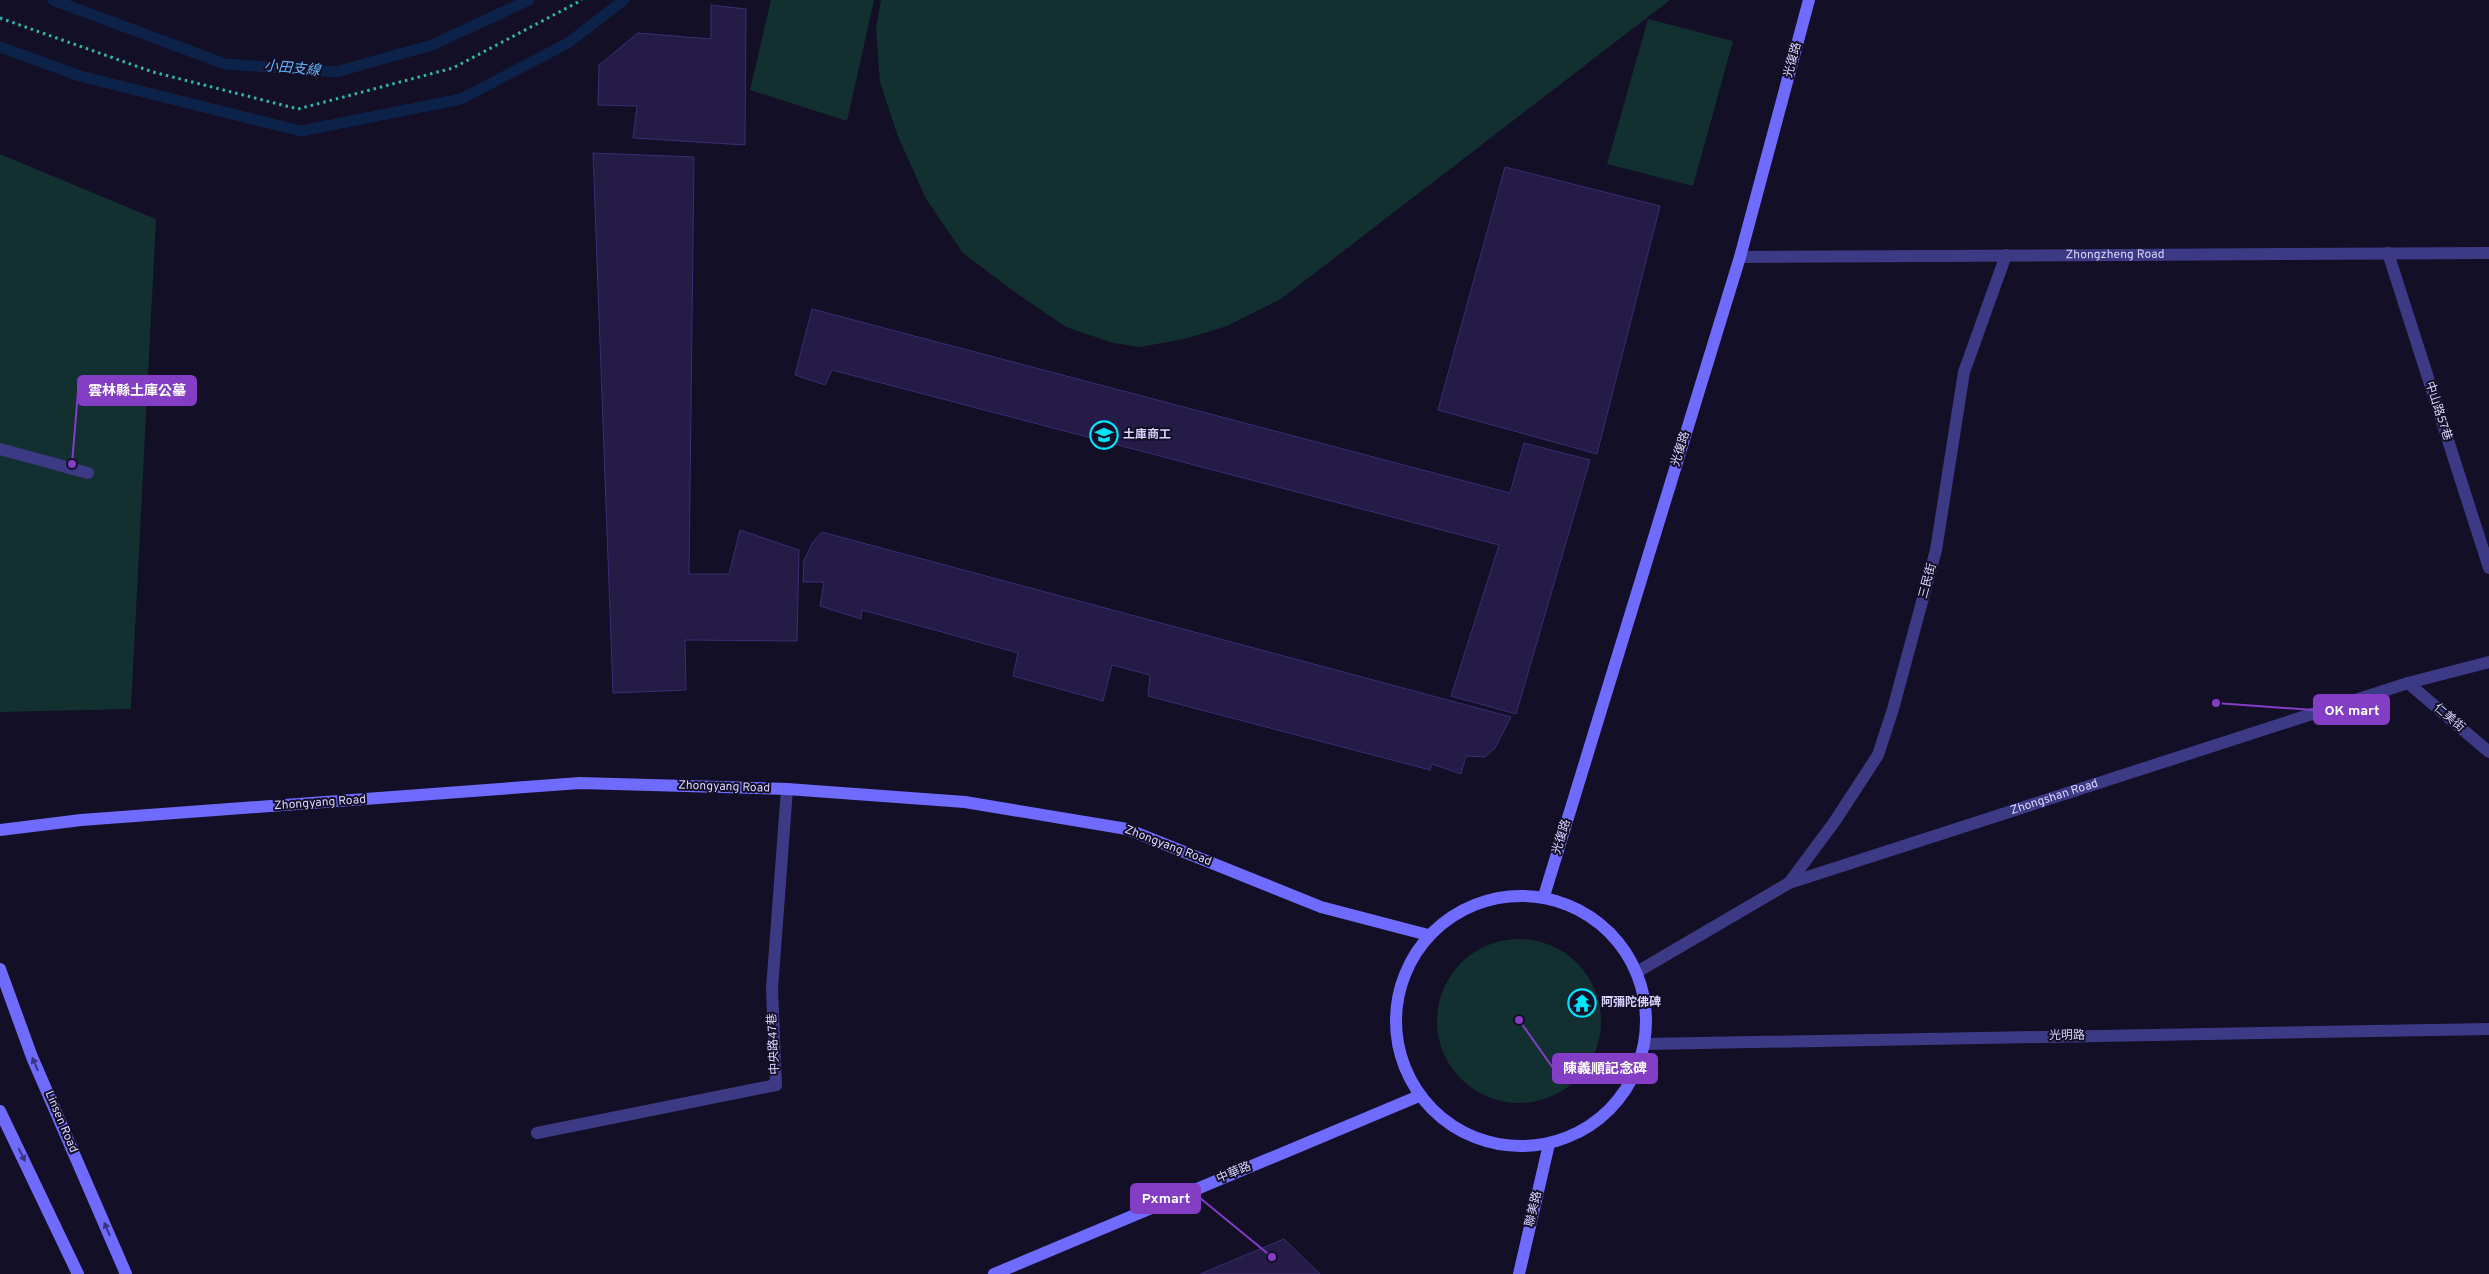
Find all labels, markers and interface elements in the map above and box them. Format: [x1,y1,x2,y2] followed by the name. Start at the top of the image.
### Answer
[1781,41,1805,79] street label: 光復路
[263,58,323,80] water label: 小田支線
[2065,247,2165,263] street label: Zhongzheng Road
[78,376,196,405] callout: 雲林縣土庫公墓
[2421,379,2455,443] street label: 中山路57巷
[88,382,186,400] text: 雲林縣土庫公墓
[1089,420,1119,450] school or university icon: 土庫商工
[1123,427,1171,443] place label: 土庫商工
[1668,429,1694,469] street label: 光復路
[1916,562,1940,600] street label: 三民街
[2314,695,2389,724] callout: OK mart
[2430,700,2468,736] street label: 仁美街
[2324,703,2380,720] text: OK mart
[2008,776,2100,819] street label: Zhongshan Road
[678,777,770,797] street label: Zhongyang Road
[274,792,366,814] street label: Zhongyang Road
[1549,817,1575,857] street label: 光復路
[1122,822,1214,870] street label: Zhongyang Road
[1567,988,1597,1018] temple icon: 阿彌陀佛碑
[1601,995,1661,1011] place label: 阿彌陀佛碑
[764,1013,784,1075] street label: 中央路47巷
[2049,1028,2085,1044] street label: 光明路
[1553,1054,1657,1083] callout: 陳義順記念碑
[31,1057,39,1071] one-way arrow
[1563,1060,1647,1078] text: 陳義順記念碑
[41,1089,81,1155] street label: Linsen Road
[18,1147,26,1162] one-way arrow
[1214,1159,1254,1187] street label: 中華路
[1131,1184,1200,1213] callout: Pxmart
[1522,1190,1546,1228] street label: 聯美路
[1142,1191,1190,1208] text: Pxmart
[102,1222,110,1236] one-way arrow

